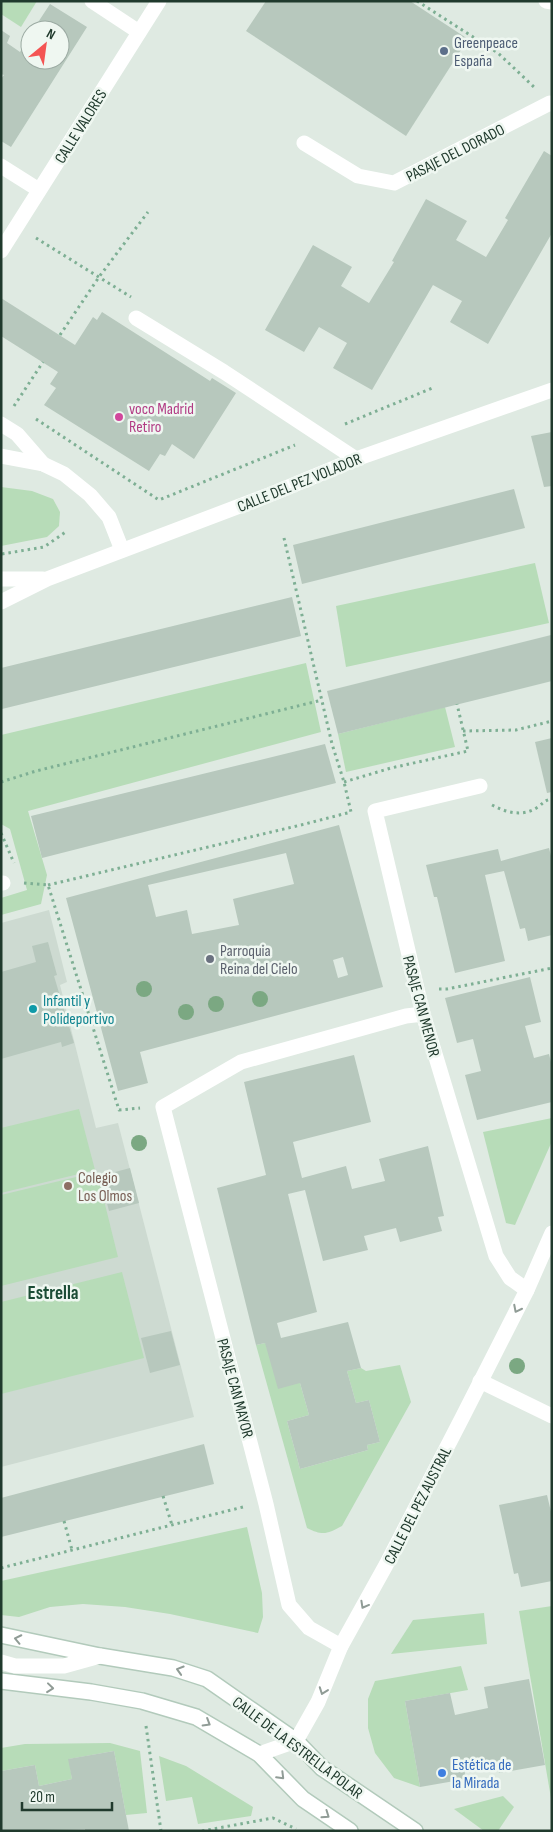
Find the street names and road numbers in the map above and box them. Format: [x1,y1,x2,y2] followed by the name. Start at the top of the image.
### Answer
[51,86,112,167] street label: CALLE VALORES
[403,120,508,186] street label: PASAJE DEL DORADO
[235,450,364,517] street label: CALLE DEL PEZ VOLADOR
[398,954,443,1059] street label: PASAJE CAN MENOR
[212,1337,257,1440] street label: PASAJE CAN MAYOR
[381,1444,456,1567] street label: CALLE DEL PEZ AUSTRAL
[228,1693,366,1803] street label: CALLE DE LA ESTRELLA POLAR

